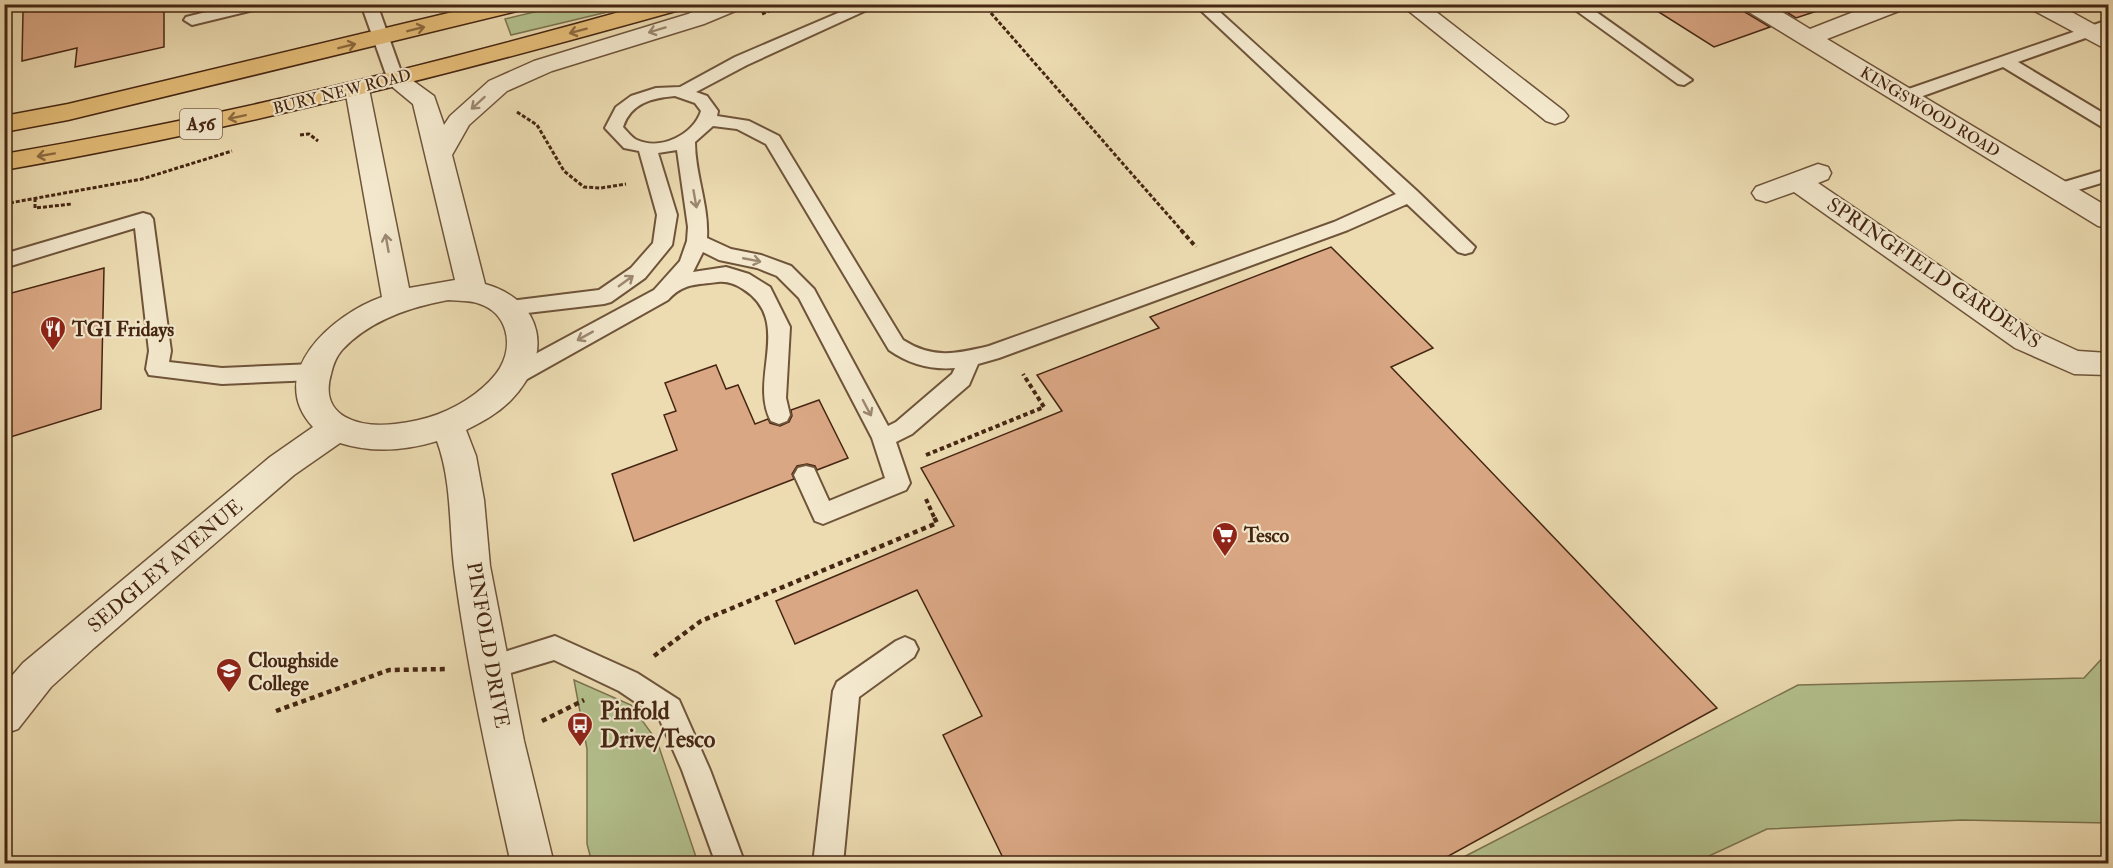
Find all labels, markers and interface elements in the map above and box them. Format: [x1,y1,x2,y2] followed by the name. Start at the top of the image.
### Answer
[406,23,425,34] one-way arrow
[569,25,588,37] one-way arrow
[648,25,667,36] one-way arrow
[337,40,356,52] one-way arrow
[1856,62,2004,162] street label: KINGSWOOD ROAD
[271,65,413,119] street label: BURY NEW ROAD
[470,96,485,110] one-way arrow
[180,109,222,139] road number: A56
[228,112,247,123] one-way arrow
[36,150,56,161] one-way arrow
[690,188,701,208] one-way arrow
[1822,192,2046,354] street label: SPRINGFIELD GARDENS
[381,233,392,253] one-way arrow
[742,255,761,266] one-way arrow
[617,275,633,287] one-way arrow
[38,314,68,352] restaurant icon: TGI Fridays
[71,317,174,343] place label: TGI Fridays
[577,331,595,342] one-way arrow
[861,399,873,416] one-way arrow
[82,494,248,638] street label: SEDGLEY AVENUE
[1210,520,1240,558] supermarket icon: Tesco
[1243,523,1290,548] place label: Tesco
[461,560,515,730] street label: PINFOLD DRIVE
[248,648,339,697] place label: Cloughside College
[214,656,244,694] school or university icon: Cloughside College
[600,696,716,755] place label: Pinfold Drive/Tesco
[565,710,595,748] bus stop icon: Pinfold Drive/Tesco

